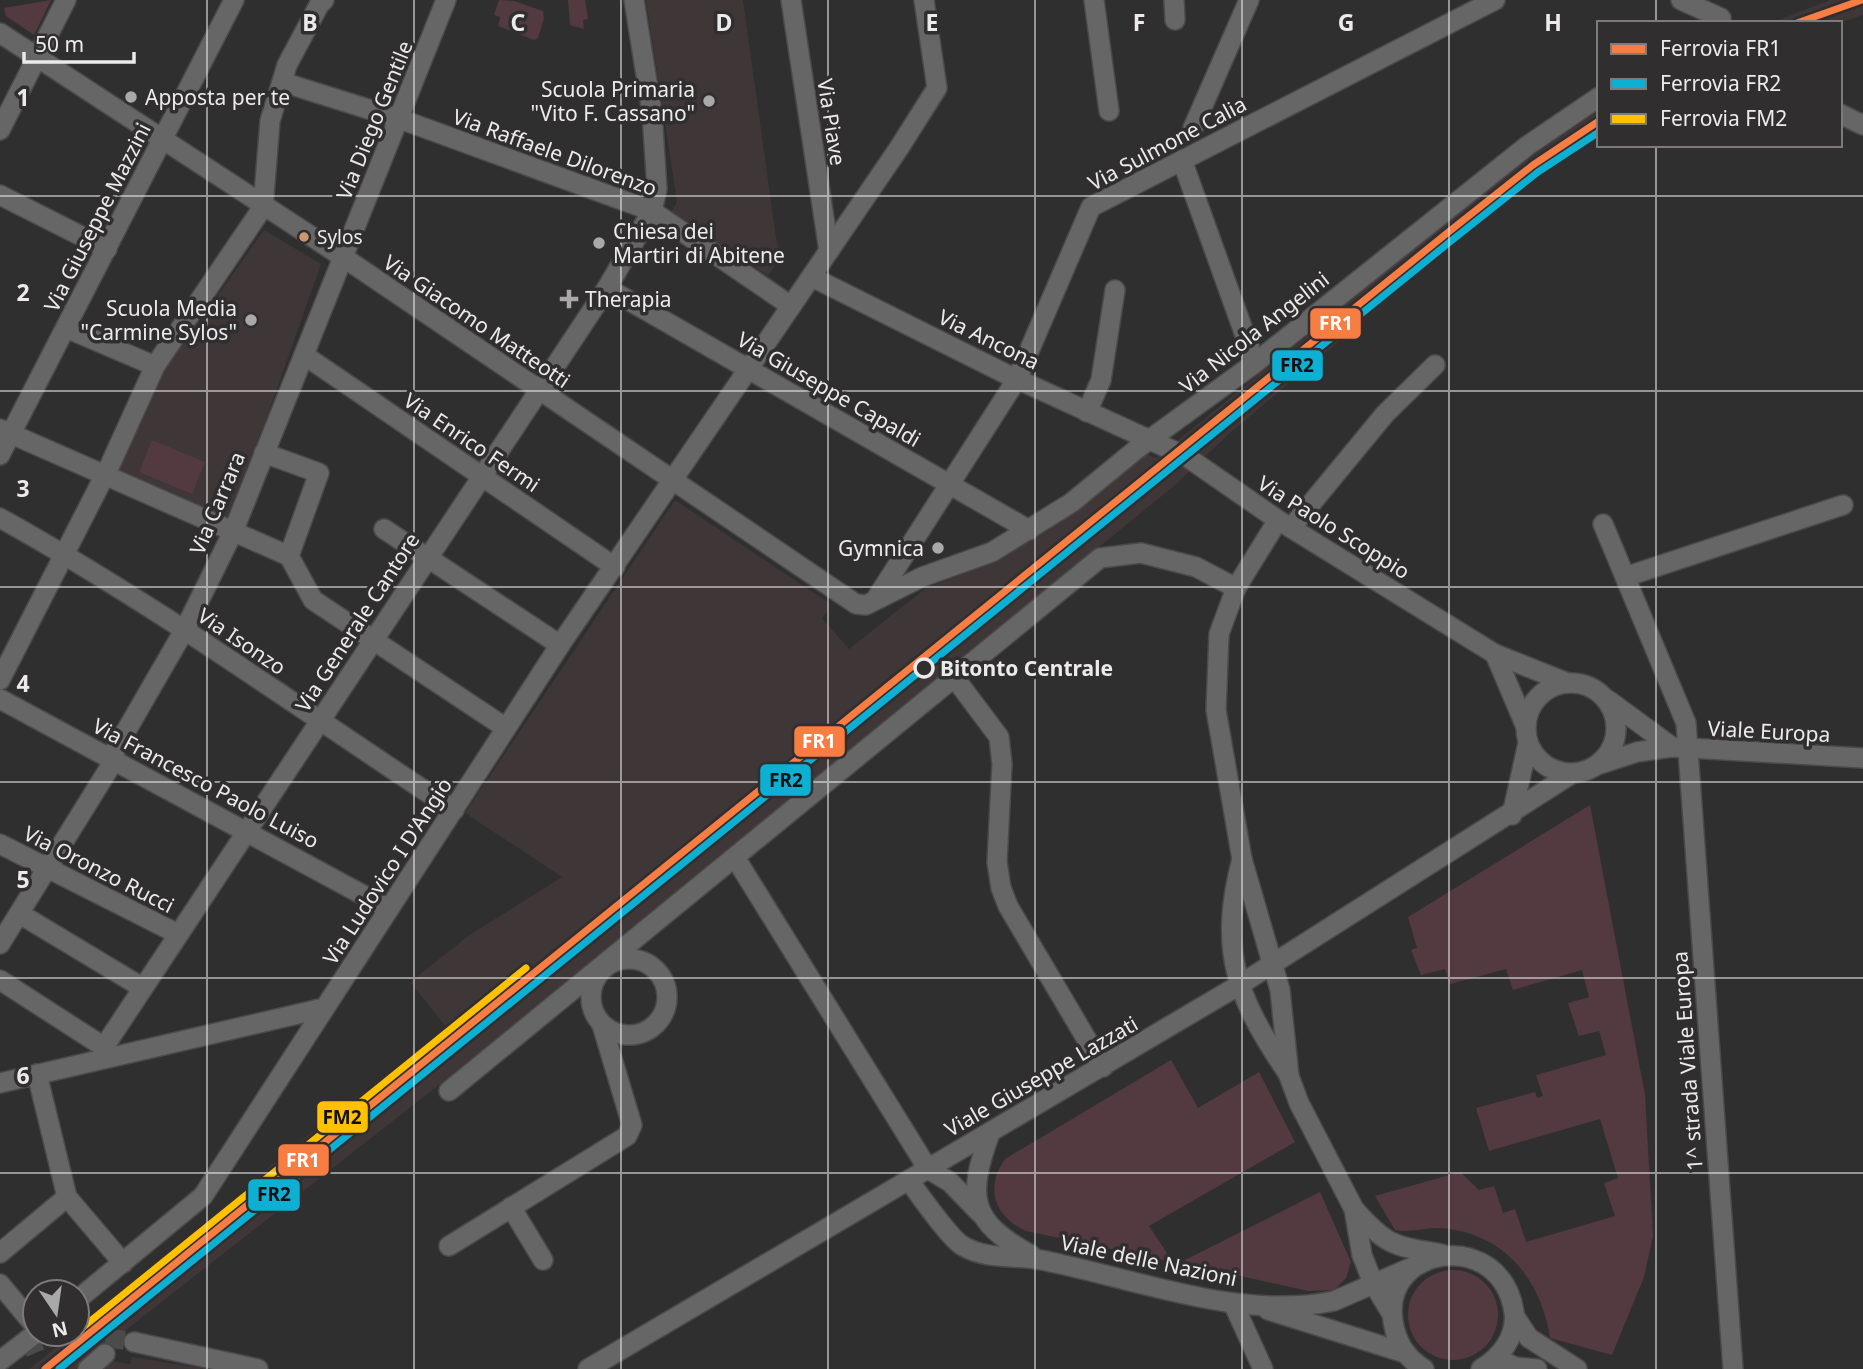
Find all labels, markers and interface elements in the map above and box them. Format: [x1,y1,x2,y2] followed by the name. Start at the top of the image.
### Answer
[302,6,318,38] text: B
[511,6,526,38] text: C
[716,6,732,38] text: D
[926,6,938,38] text: E
[1133,6,1145,38] text: F
[1338,6,1354,38] text: G
[1544,6,1562,38] text: H
[24,21,135,65] scale bar
[1597,21,1842,147] legend
[35,30,84,58] text: 50 m
[1660,34,1781,62] text: Ferrovia FR1
[329,36,419,204] street label: Via Diego Gentile
[1660,69,1781,97] text: Ferrovia FR2
[531,75,695,127] place label: Scuola Primaria "Vito F. Cassano"
[811,77,853,167] street label: Via Piave
[16,81,30,113] text: 1
[145,83,290,111] place label: Apposta per te
[123,89,139,105] marker: Apposta per te
[1083,89,1251,197] street label: Via Sulmone Calia
[701,93,717,109] marker: Scuola Primaria "Vito F. Cassano"
[449,102,661,202] street label: Via Raffaele Dilorenzo
[1660,104,1787,132] text: Ferrovia FM2
[37,118,157,316] street label: Via Giuseppe Mazzini
[613,217,785,269] place label: Chiesa dei Martiri di Abitene
[317,224,363,250] place label: Sylos
[297,230,311,244] marker: Sylos
[591,235,607,251] marker: Chiesa dei Martiri di Abitene
[378,248,576,394] street label: Via Giacomo Matteotti
[1173,265,1335,399] street label: Via Nicola Angelini
[16,276,30,308] text: 2
[585,285,672,313] place label: Therapia
[559,289,579,309] marker: Therapia
[80,294,237,346] place label: Scuola Media "Carmine Sylos"
[934,302,1044,376] street label: Via Ancona
[1309,307,1362,340] line badge: FR1
[1319,310,1353,336] text: FR1
[243,312,259,328] marker: Scuola Media "Carmine Sylos"
[732,325,926,453] street label: Via Giuseppe Capaldi
[1271,349,1324,382] line badge: FR2
[1280,352,1314,378] text: FR2
[398,386,546,498] street label: Via Enrico Fermi
[183,447,251,559] street label: Via Carrara
[1253,469,1415,585] street label: Via Paolo Scoppio
[16,472,30,504] text: 3
[289,527,425,717] street label: Via Generale Cantore
[838,534,924,562] place label: Gymnica
[930,540,946,556] marker: Gymnica
[192,601,292,681] street label: Via Isonzo
[940,654,1113,682] place label: Bitonto Centrale
[914,658,934,678] marker: Bitonto Centrale
[16,667,30,699] text: 4
[88,711,324,855] street label: Via Francesco Paolo Luiso
[1707,714,1831,748] street label: Viale Europa
[793,725,846,758] line badge: FR1
[802,728,836,754] text: FR1
[759,763,812,797] line badge: FR2
[769,767,803,793] text: FR2
[316,772,458,970] street label: Via Ludovico I D'Angiò
[19,819,179,919] street label: Via Oronzo Rucci
[16,863,30,895] text: 5
[1665,950,1709,1172] street label: 1^ strada Viale Europa
[939,1009,1143,1143] street label: Viale Giuseppe Lazzati
[16,1059,30,1091] text: 6
[316,1100,369,1134] line badge: FM2
[322,1104,362,1130] text: FM2
[277,1143,330,1177] line badge: FR1
[286,1147,320,1173] text: FR1
[247,1178,301,1212] line badge: FR2
[257,1181,291,1207] text: FR2
[1058,1228,1240,1292] street label: Viale delle Nazioni
[21,1278,91,1348] north arrow
[49,1315,70,1344] text: N

